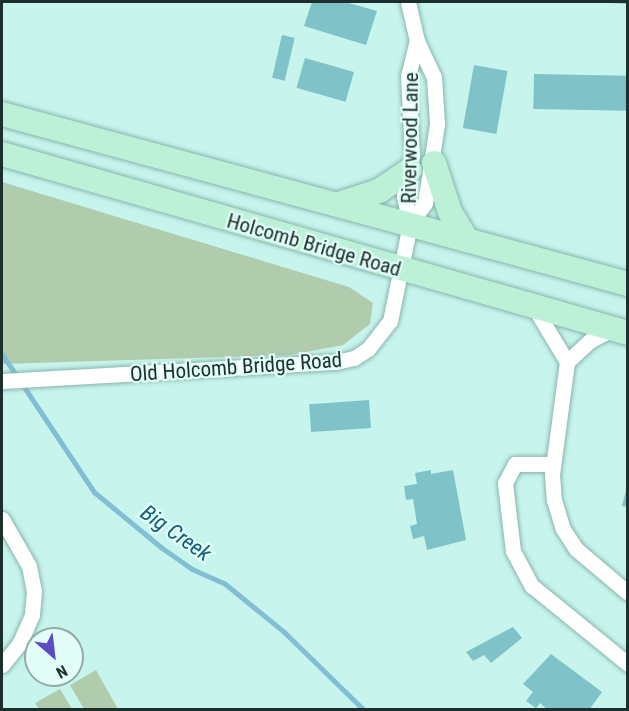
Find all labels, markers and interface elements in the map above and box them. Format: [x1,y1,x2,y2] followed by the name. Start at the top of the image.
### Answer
[396,72,424,204] street label: Riverwood Lane
[224,208,404,282] street label: Holcomb Bridge Road
[129,347,343,387] street label: Old Holcomb Bridge Road
[136,499,216,567] water label: Big Creek
[24,627,84,687] north arrow
[53,661,71,682] text: N

